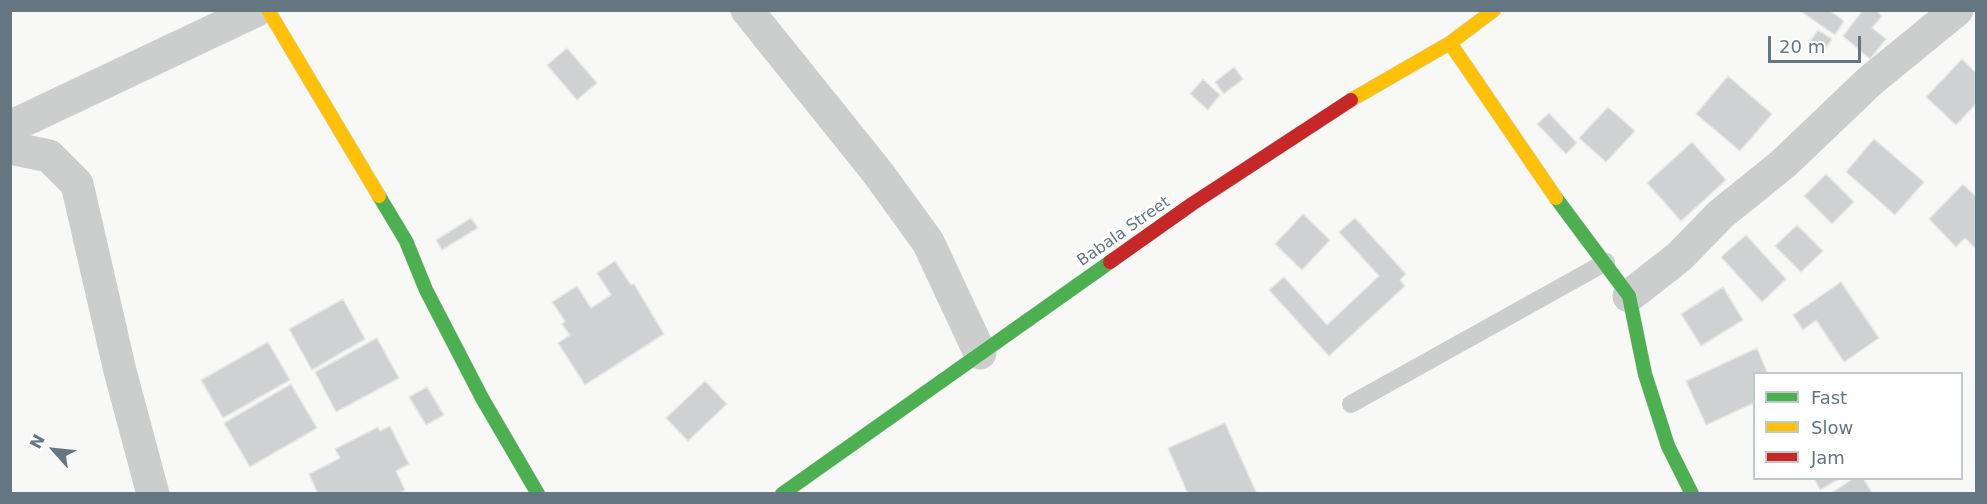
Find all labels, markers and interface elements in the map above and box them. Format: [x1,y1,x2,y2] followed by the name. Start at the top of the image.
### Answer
[1771,24,1864,62] scale bar
[1779,36,1825,57] text: 20 m
[1074,193,1174,271] street label: Babala Street
[1753,372,1963,480] legend
[1811,387,1847,408] text: Fast
[1811,417,1853,438] text: Slow
[24,420,84,480] north arrow
[26,431,49,452] text: N
[1811,447,1845,468] text: Jam

